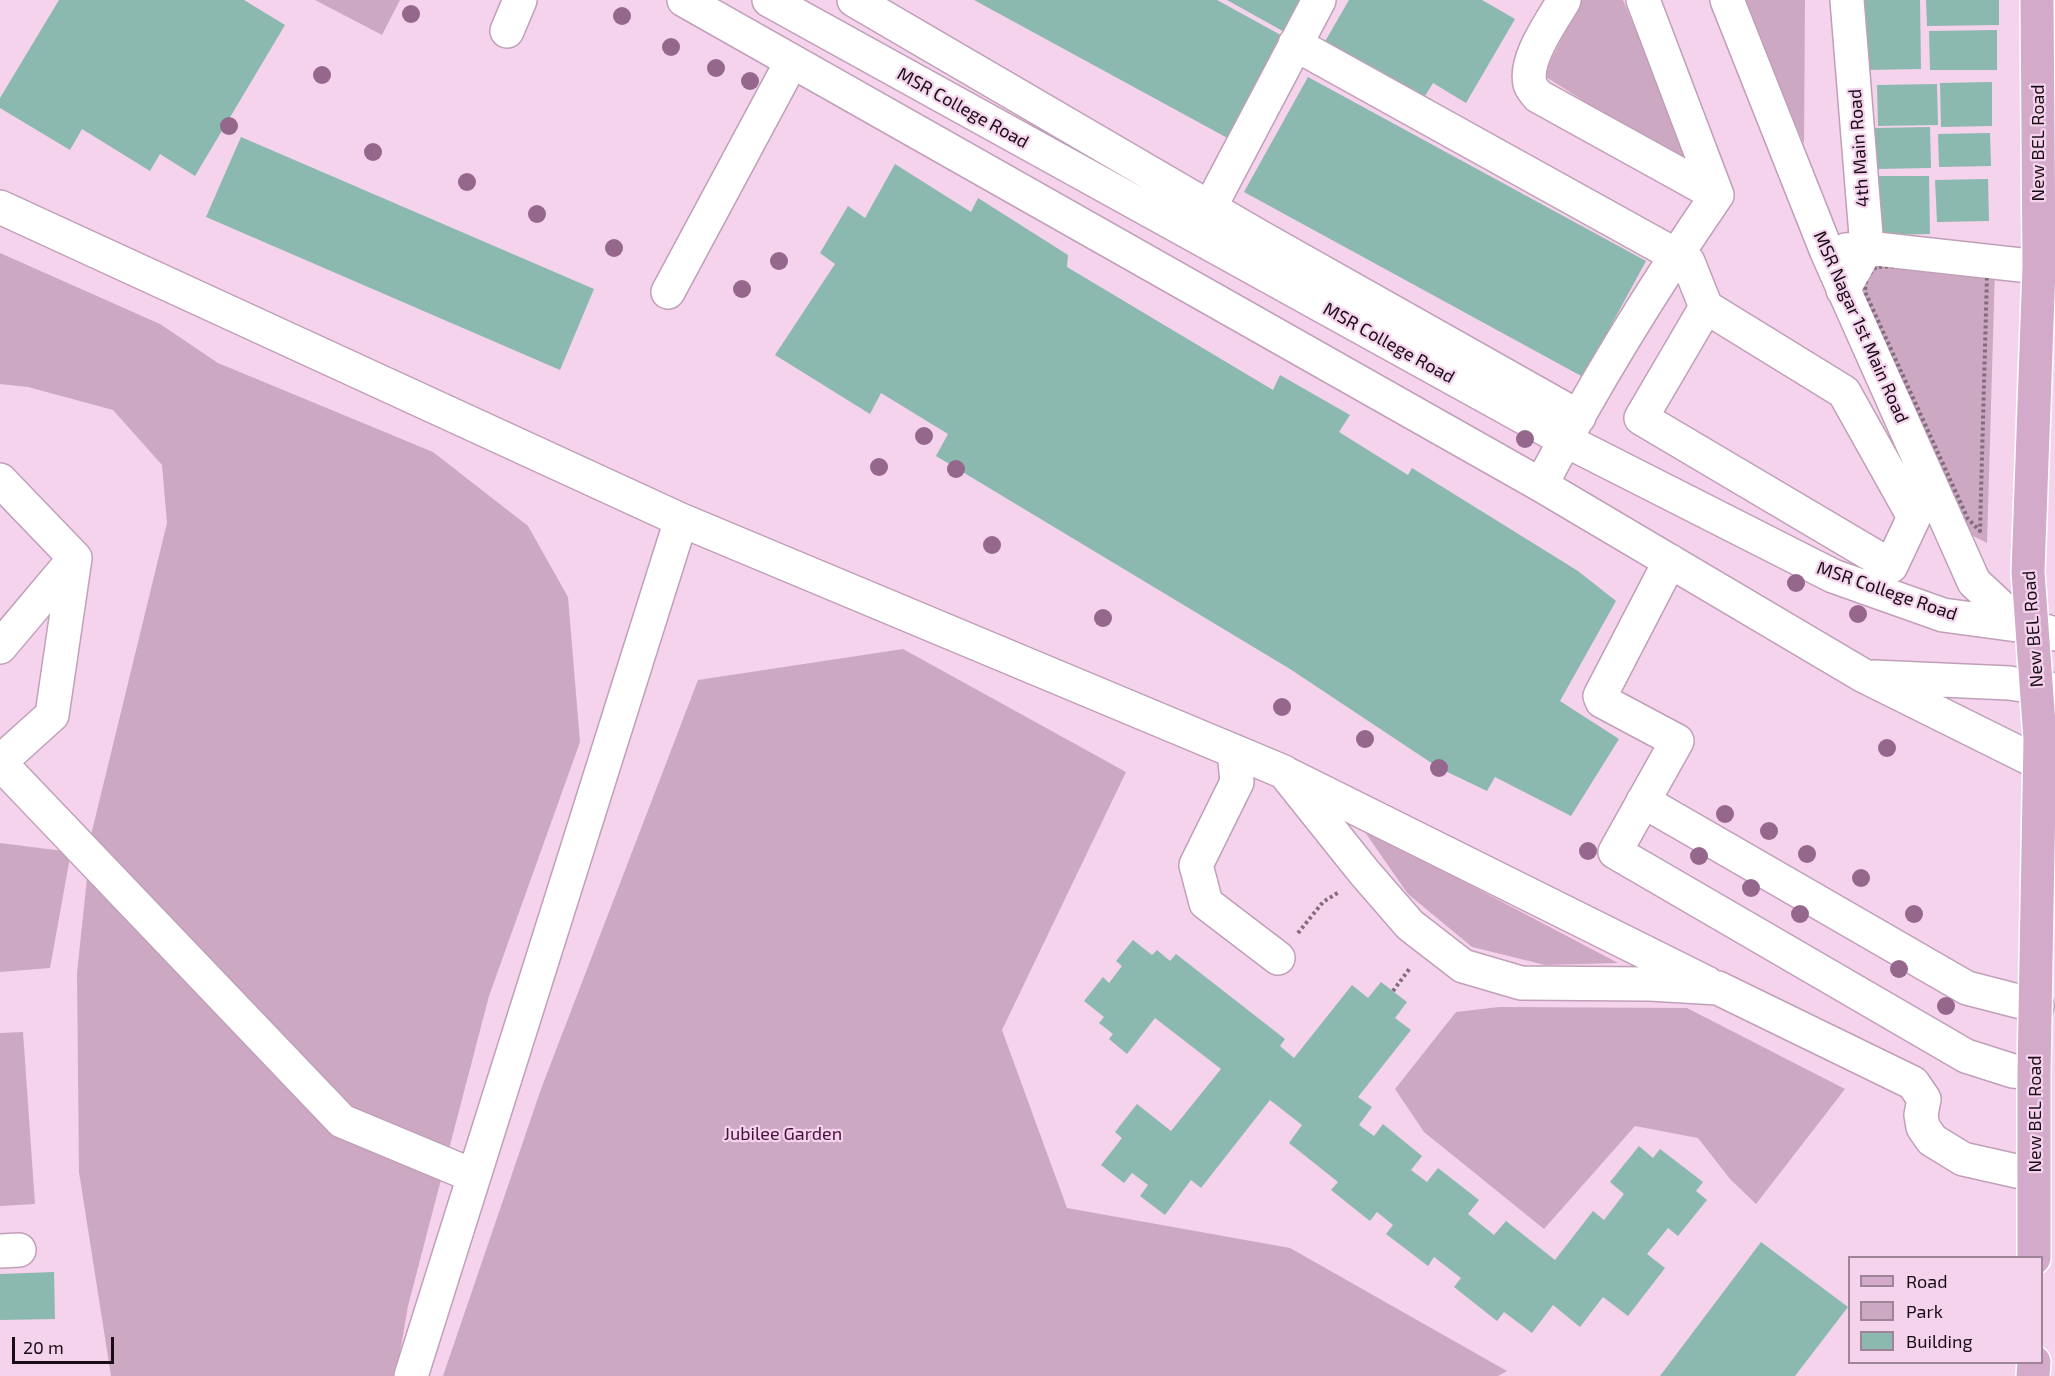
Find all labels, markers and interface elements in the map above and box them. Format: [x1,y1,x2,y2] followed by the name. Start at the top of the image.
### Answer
[893,63,1033,153] street label: MSR College Road
[2027,84,2049,202] street label: New BEL Road
[1844,88,1874,208] street label: 4th Main Road
[1809,228,1913,426] street label: MSR Nagar 1st Main Road
[1319,298,1459,388] street label: MSR College Road
[1814,557,1960,625] street label: MSR College Road
[2018,570,2048,688] street label: New BEL Road
[2024,1055,2046,1173] street label: New BEL Road
[724,1123,842,1145] park label: Jubilee Garden
[1848,1256,2043,1364] legend
[1906,1270,1947,1292] text: Road
[1906,1300,1943,1322] text: Park
[15,1325,117,1363] scale bar
[1906,1330,1973,1352] text: Building
[23,1336,64,1358] text: 20 m

